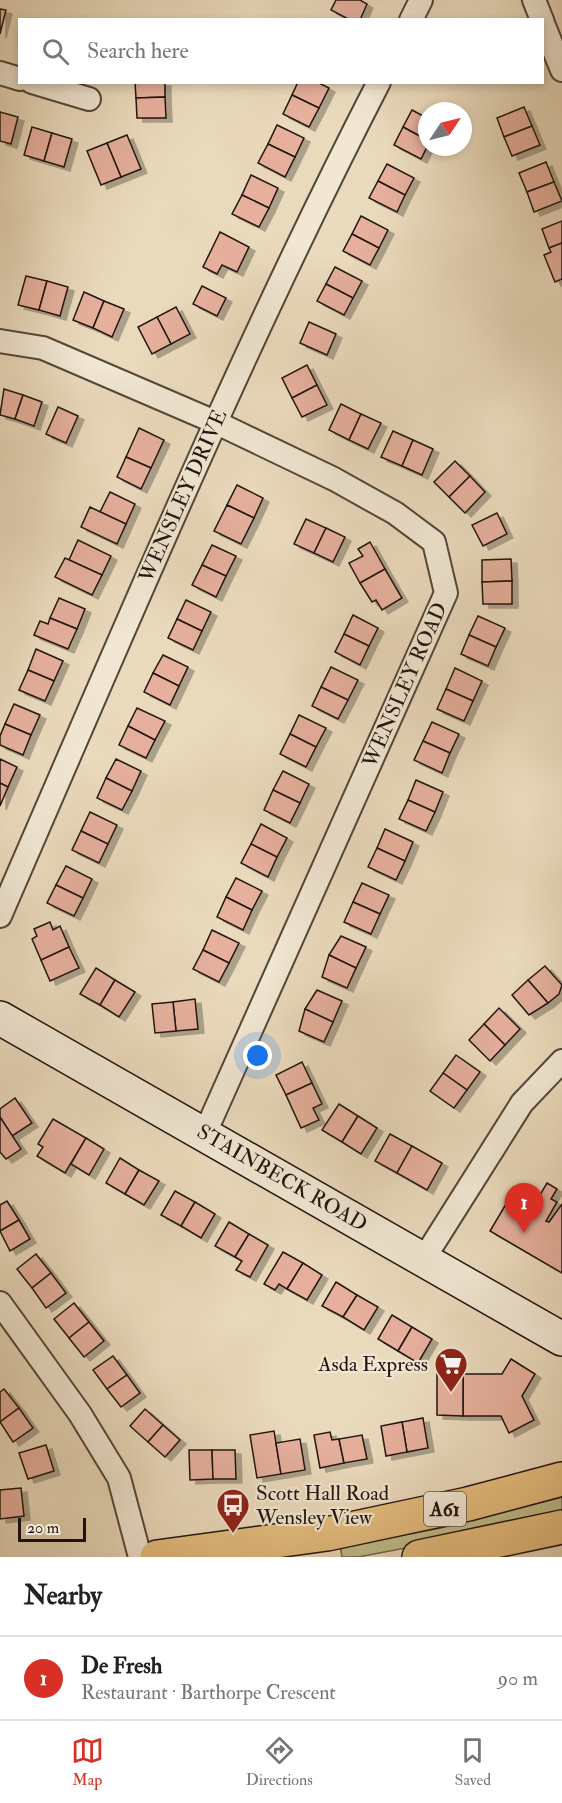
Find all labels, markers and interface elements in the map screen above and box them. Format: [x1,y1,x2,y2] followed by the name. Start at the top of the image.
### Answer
[18,18,544,84] search box
[39,35,72,68] icon: search
[87,37,189,65] text: Search here
[418,102,472,156] north arrow
[132,405,233,588] street label: WENSLEY DRIVE
[356,598,454,773] street label: WENSLEY ROAD
[243,1041,272,1070] your location
[192,1118,372,1238] street label: STAINBECK ROAD
[504,1184,544,1233] pin: 1
[433,1346,469,1393] supermarket icon: Asda Express
[317,1351,428,1378] place label: Asda Express
[255,1480,390,1531] place label: Scott Hall Road Wensley View
[215,1487,251,1534] bus stop icon: Scott Hall Road Wensley View
[424,1492,466,1526] road number: A61
[18,1515,86,1542] scale bar
[27,1518,59,1538] text: 20 m
[24,1580,102,1612] text: Nearby
[81,1652,162,1680] text: De Fresh
[40,1666,47,1691] text: 1
[498,1666,538,1691] text: 90 m
[81,1680,336,1705] text: Restaurant · Barthorpe Crescent
[71,1734,104,1790] tab: Map
[246,1734,313,1790] tab: Directions
[455,1734,491,1790] tab: Saved

